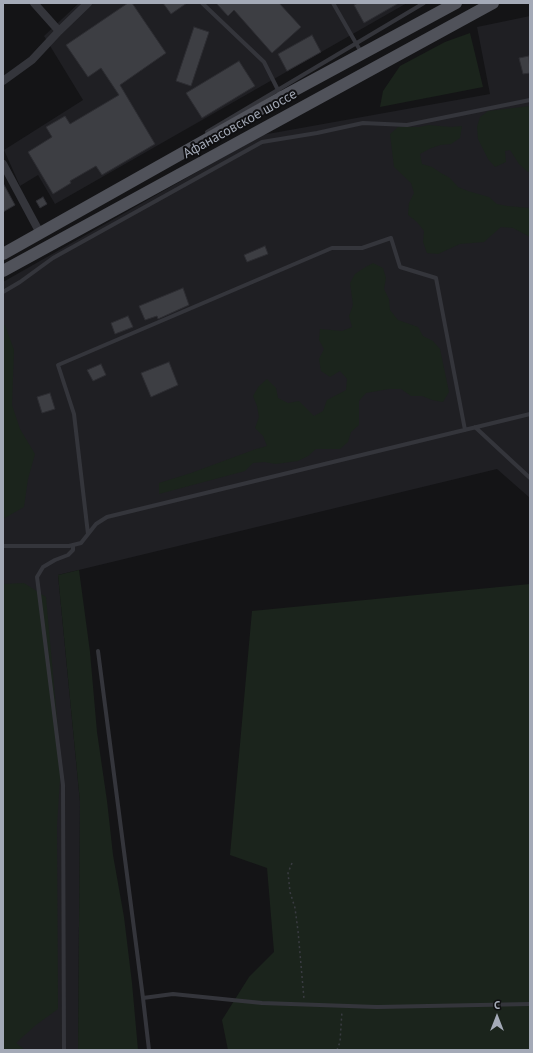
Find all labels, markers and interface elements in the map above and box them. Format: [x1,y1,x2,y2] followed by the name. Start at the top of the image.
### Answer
[180,86,300,162] street label: Афанасовское шоссе
[477,997,517,1037] north arrow
[494,998,500,1012] text: С

